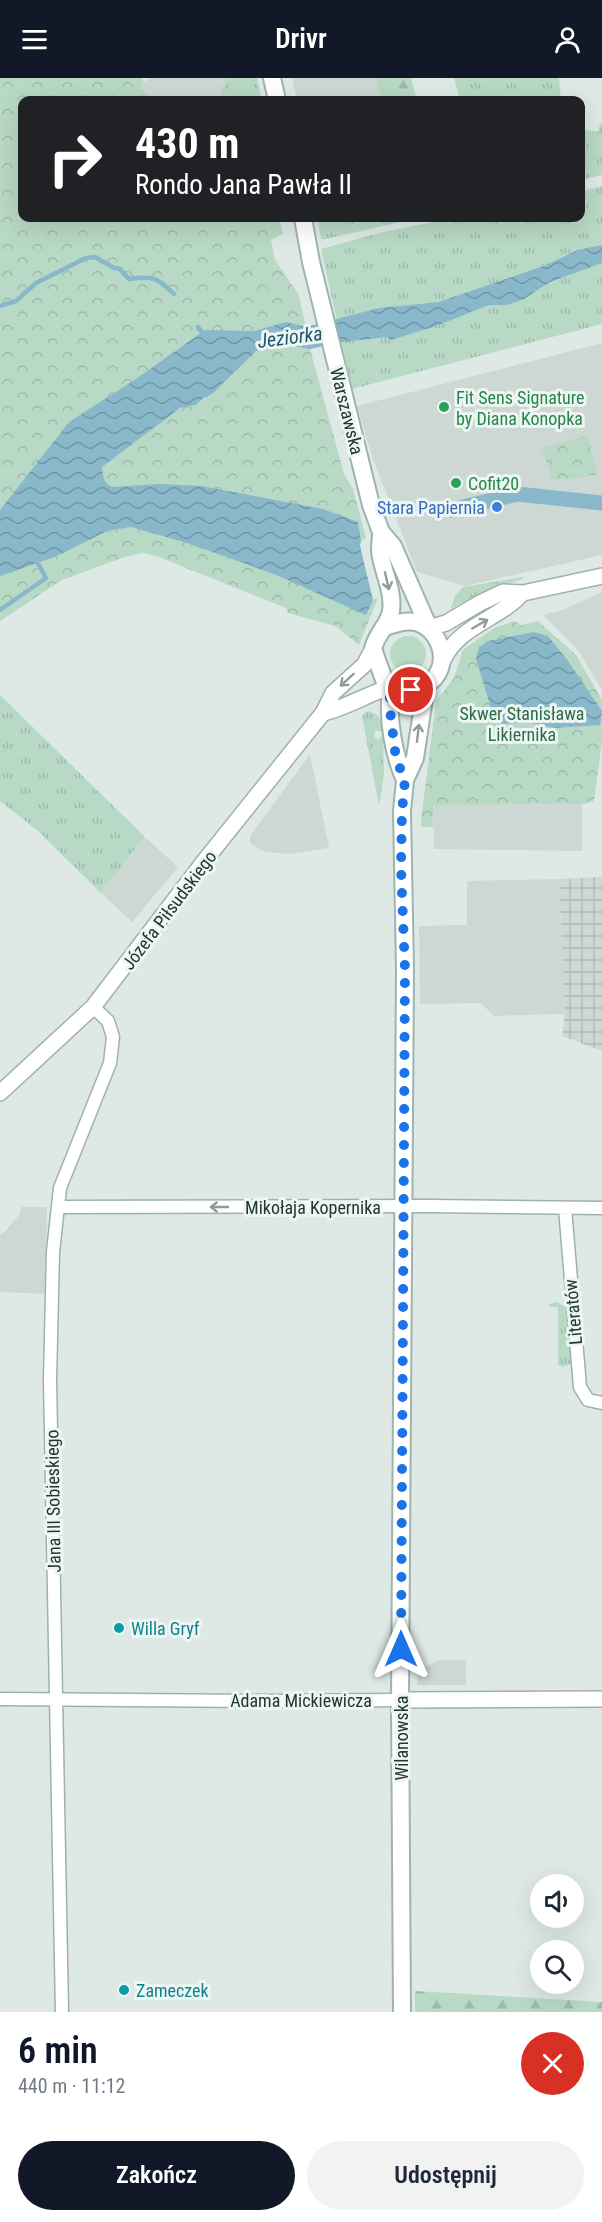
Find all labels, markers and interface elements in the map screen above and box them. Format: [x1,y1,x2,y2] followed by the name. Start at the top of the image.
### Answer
[18,23,51,56] icon: menu
[275,23,327,55] text: Drivr
[551,23,584,56] icon: person
[135,119,240,168] text: 430 m
[36,120,114,198] icon: right
[135,169,352,201] text: Rondo Jana Pawła II
[256,321,324,353] water label: Jeziorka
[326,365,368,457] street label: Warszawska
[456,387,585,429] place label: Fit Sens Signature by Diana Konopka
[437,400,451,414] marker: Fit Sens Signature by Diana Konopka
[468,473,519,494] place label: Cofit20
[449,476,463,490] marker: Cofit20
[377,497,485,518] place label: Stara Papiernia
[490,500,504,514] marker: Stara Papiernia
[382,571,394,590] one-way arrow
[471,618,489,629] one-way arrow
[385,664,436,715] pin
[340,673,355,687] one-way arrow
[394,673,427,706] icon: arrive
[460,703,585,745] park label: Skwer Stanisława Likiernika
[413,724,424,744] one-way arrow
[117,846,221,974] street label: Józefa Piłsudskiego
[245,1197,381,1218] street label: Mikołaja Kopernika
[209,1201,229,1213] one-way arrow
[560,1278,586,1346] street label: Literatów
[41,1429,65,1573] street label: Jana III Sobieskiego
[369,1617,433,1681] position arrow
[131,1618,200,1639] place label: Willa Gryf
[112,1621,126,1635] marker: Willa Gryf
[230,1690,372,1711] street label: Adama Mickiewicza
[391,1696,412,1781] street label: Wilanowska
[530,1874,584,1994] map controls
[530,1874,584,1928] button: sound
[530,1940,584,1994] button: search
[136,1980,209,2001] place label: Zameczek
[117,1983,131,1997] marker: Zameczek
[18,2030,98,2072] text: 6 min
[521,2032,584,2095] button: close
[18,2074,125,2098] text: 440 m · 11:12
[18,2141,295,2210] button: Zakończ
[307,2141,584,2210] button: Udostępnij

